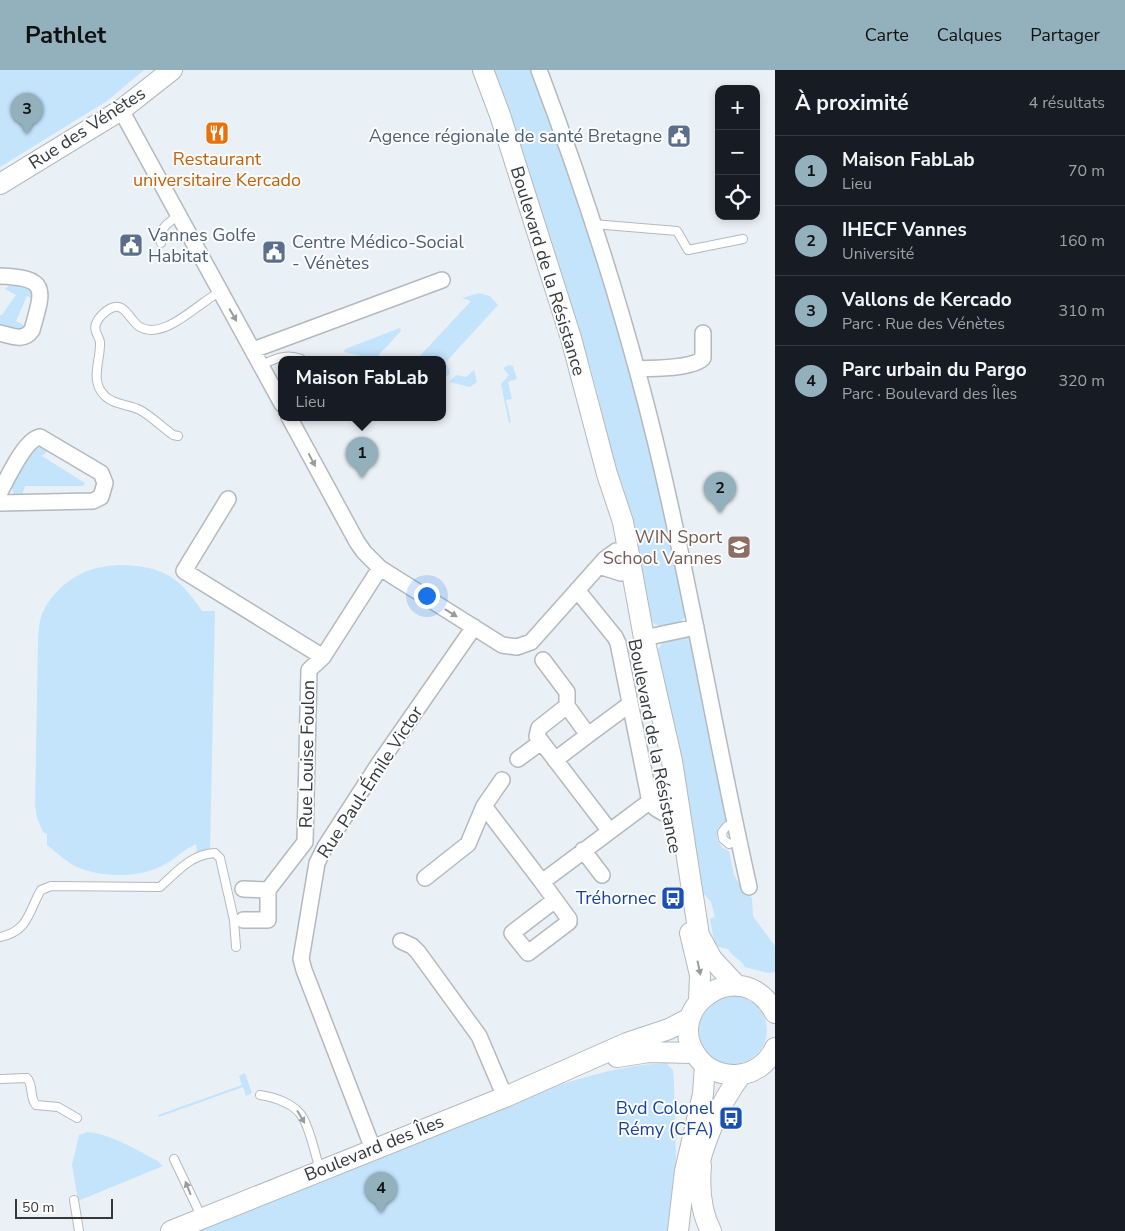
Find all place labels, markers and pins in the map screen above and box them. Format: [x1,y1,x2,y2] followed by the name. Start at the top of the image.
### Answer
[11,93,43,134] pin: 3
[204,120,230,146] restaurant icon: Restaurant universitaire Kercado
[666,123,692,149] public building icon: Agence régionale de santé Bretagne
[369,124,662,148] place label: Agence régionale de santé Bretagne
[133,147,301,192] place label: Restaurant universitaire Kercado
[147,223,256,268] place label: Vannes Golfe Habitat
[292,230,465,275] place label: Centre Médico-Social - Vénètes
[118,232,144,258] public building icon: Vannes Golfe Habitat
[261,239,287,265] public building icon: Centre Médico-Social - Vénètes
[346,437,378,478] pin: 1
[704,472,736,513] pin: 2
[603,525,723,570] place label: WIN Sport School Vannes
[726,534,752,560] school or university icon: WIN Sport School Vannes
[660,885,686,911] bus stop icon: Tréhornec
[576,886,656,910] place label: Tréhornec
[616,1096,715,1141] place label: Bvd Colonel Rémy (CFA)
[718,1105,744,1131] bus stop icon: Bvd Colonel Rémy (CFA)
[365,1172,397,1213] pin: 4

